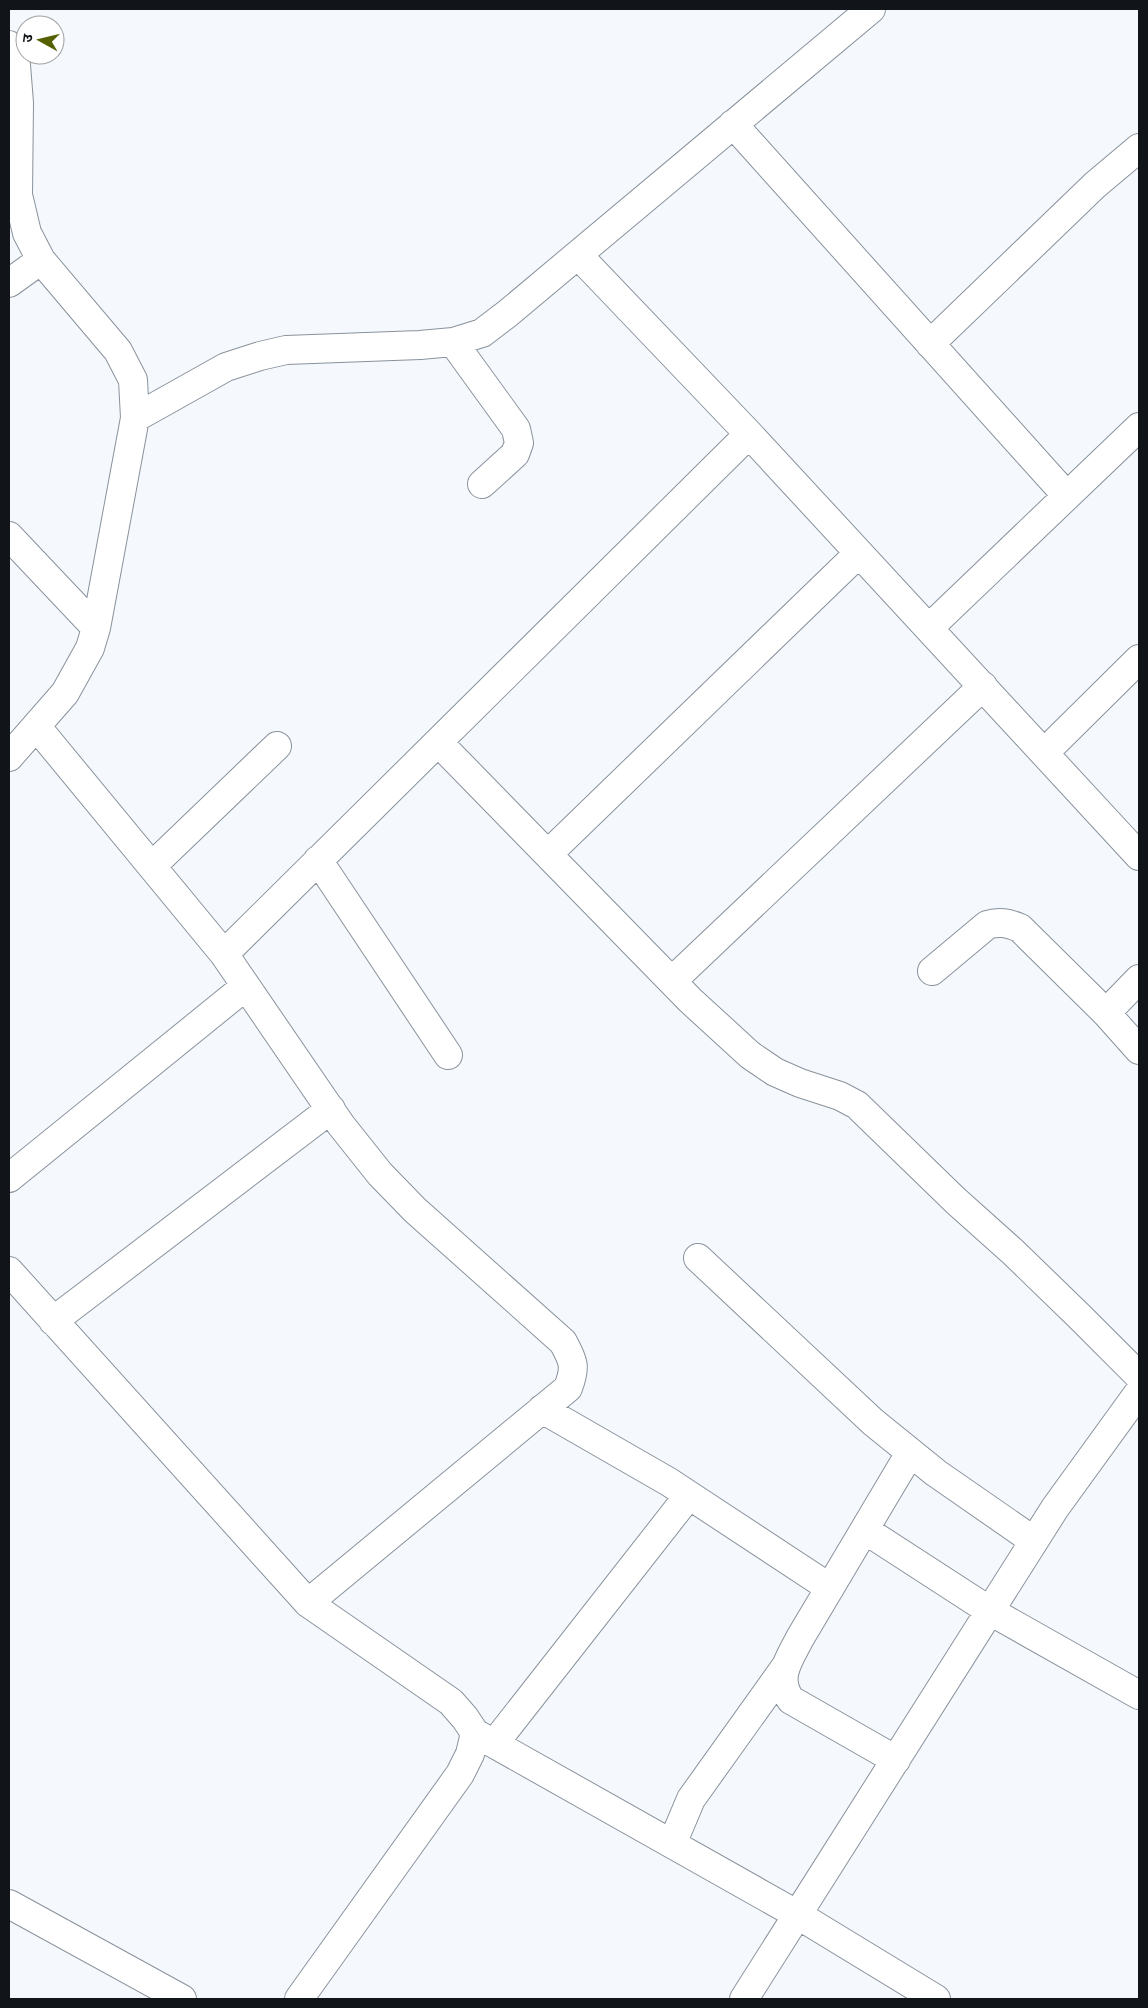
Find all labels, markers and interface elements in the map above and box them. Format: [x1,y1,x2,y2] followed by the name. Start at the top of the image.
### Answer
[15,15,65,65] north arrow
[19,32,36,43] text: उ

